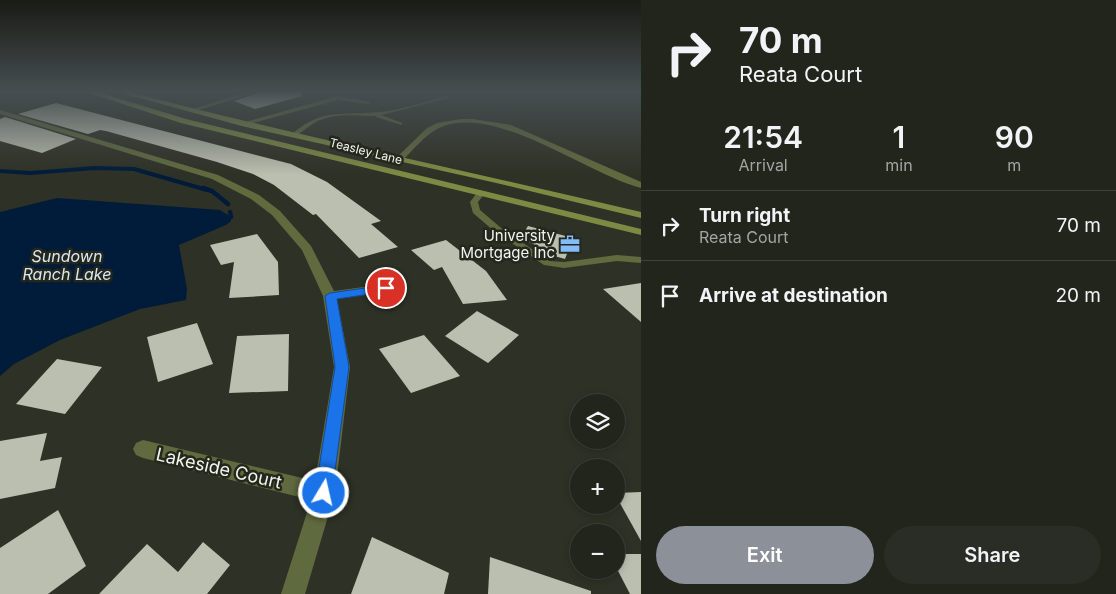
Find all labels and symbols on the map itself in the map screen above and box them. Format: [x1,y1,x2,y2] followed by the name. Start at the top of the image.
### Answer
[328,135,404,167] street label: Teasley Lane
[461,226,556,262] place label: University Mortgage Inc
[559,233,581,255] office icon: University Mortgage Inc
[23,246,111,284] water label: Sundown Ranch Lake
[365,267,407,309] pin
[154,443,284,493] street label: Lakeside Court
[297,466,349,518] position arrow

